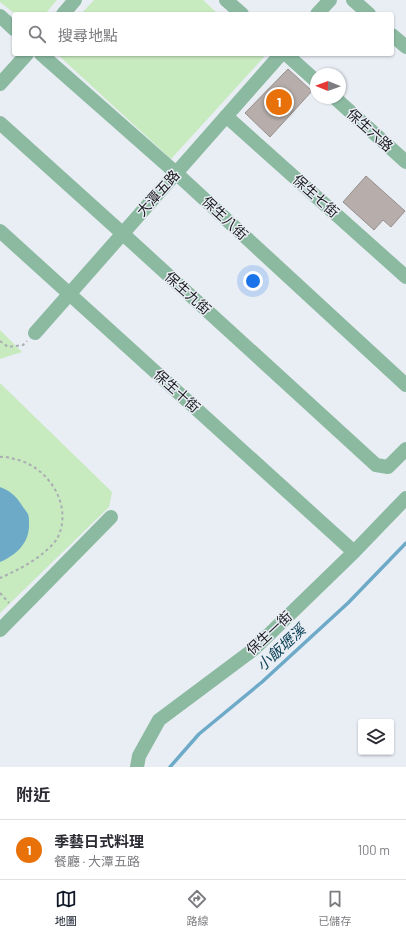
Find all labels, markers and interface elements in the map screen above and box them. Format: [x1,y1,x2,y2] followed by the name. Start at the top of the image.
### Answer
[12,12,394,56] search box
[26,23,48,45] icon: search
[58,26,118,44] text: 搜尋地點
[310,68,346,104] north arrow
[266,87,292,117] pin: 1
[344,105,397,155] street label: 保生六路
[133,166,183,219] street label: 大潭五路
[290,171,343,221] street label: 保生七街
[199,192,252,243] street label: 保生八街
[162,268,215,318] street label: 保生九街
[243,271,263,291] your location
[151,366,204,416] street label: 保生十街
[242,607,295,658] street label: 保生一街
[252,619,310,674] water label: 小飯壢溪
[358,719,394,755] map controls
[358,719,394,755] button: layers
[16,784,50,804] text: 附近
[54,832,144,850] text: 季藝日式料理
[27,842,31,858] text: 1
[357,842,390,858] text: 100 m
[54,853,140,869] text: 餐廳 · 大潭五路
[55,888,77,928] tab: 地圖
[186,888,208,928] tab: 路線
[318,888,351,928] tab: 已儲存

